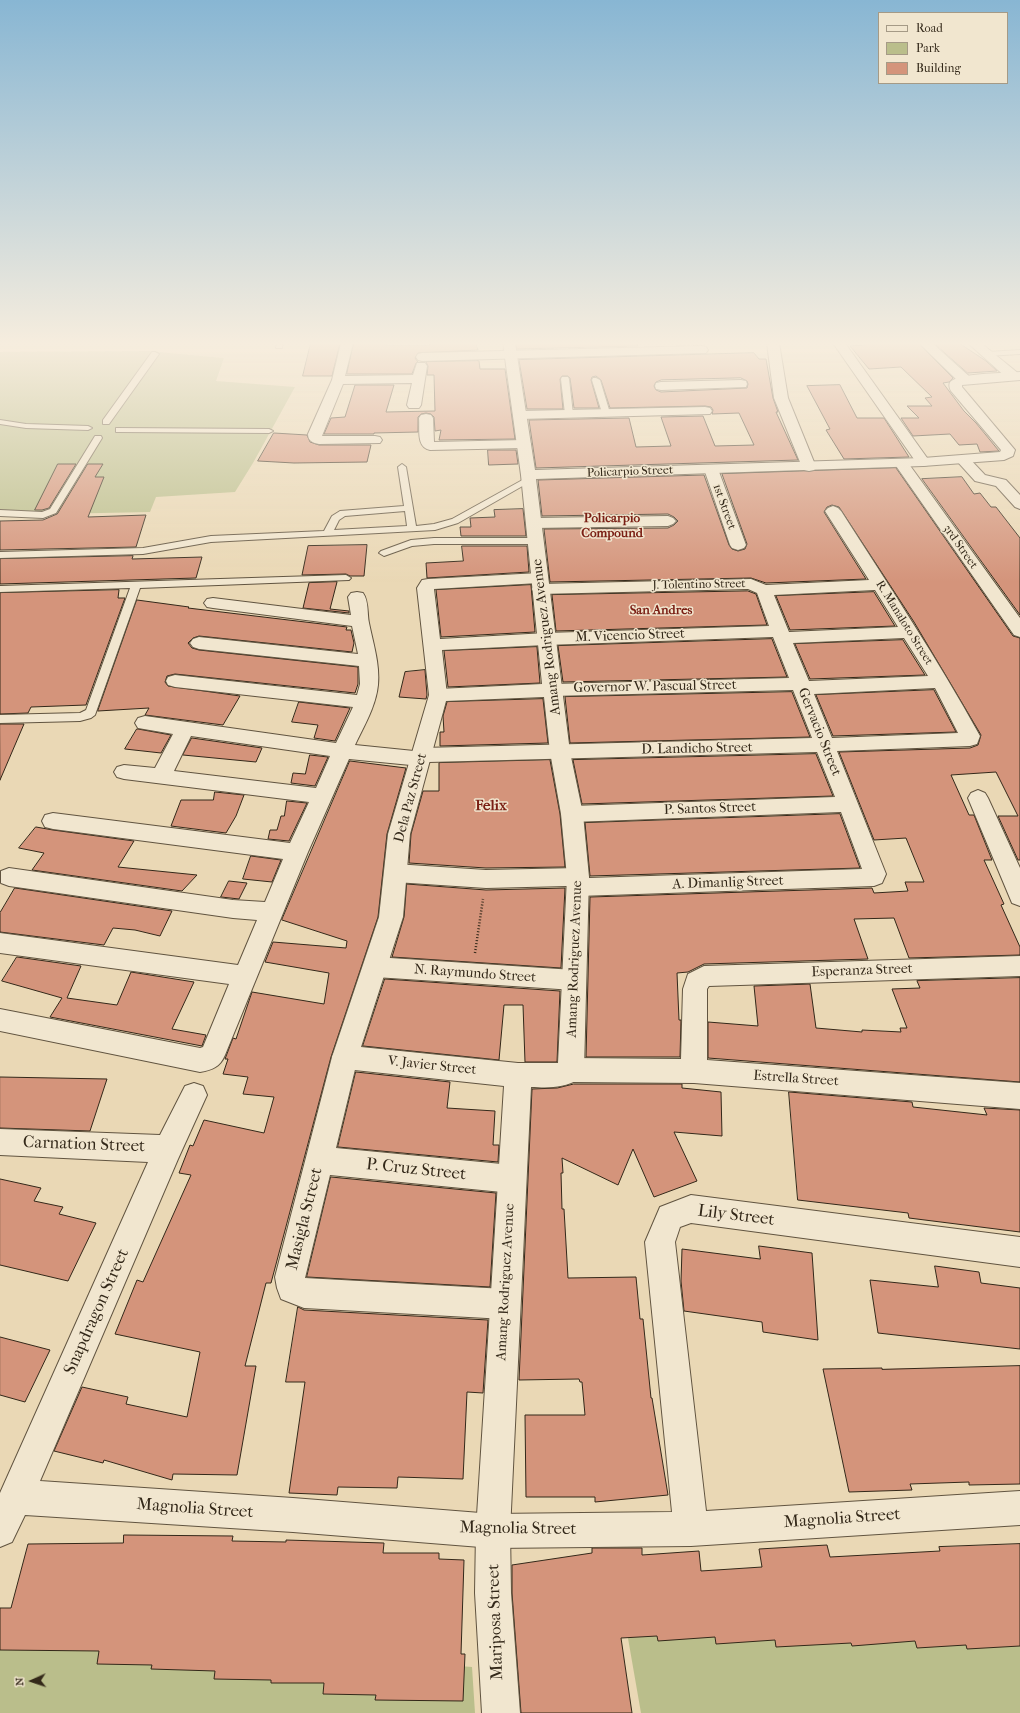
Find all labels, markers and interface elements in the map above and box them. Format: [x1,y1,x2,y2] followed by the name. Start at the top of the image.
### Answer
[878,12,1008,84] legend
[916,21,943,35] text: Road
[916,41,940,55] text: Park
[916,61,961,75] text: Building
[587,463,673,481] street label: Policarpio Street
[709,482,739,532] street label: 1st Street
[581,511,643,542] district label: Policarpio Compound
[940,522,980,572] street label: 3rd Street
[529,558,565,716] street label: Amang Rodriguez Avenue
[652,577,746,593] street label: J. Tolentino Street
[872,578,936,668] street label: R. Manaloto Street
[630,603,692,619] district label: San Andres
[575,626,685,646] street label: M. Vicencio Street
[573,677,737,697] street label: Governor W. Pascual Street
[794,686,844,778] street label: Gervacio Street
[641,740,753,758] street label: D. Landicho Street
[391,751,431,845] street label: Dela Paz Street
[475,797,507,815] district label: Felix
[664,799,756,819] street label: P. Santos Street
[672,873,784,893] street label: A. Dimanlig Street
[564,880,586,1038] street label: Amang Rodriguez Avenue
[414,961,536,987] street label: N. Raymundo Street
[811,961,913,981] street label: Esperanza Street
[387,1053,477,1079] street label: V. Javier Street
[753,1068,839,1090] street label: Estrella Street
[23,1133,145,1157] street label: Carnation Street
[365,1155,467,1185] street label: P. Cruz Street
[282,1166,328,1272] street label: Masigla Street
[696,1201,776,1231] street label: Lily Street
[493,1203,519,1361] street label: Amang Rodriguez Avenue
[60,1246,134,1378] street label: Snapdragon Street
[136,1495,254,1523] street label: Magnolia Street
[783,1505,901,1533] street label: Magnolia Street
[459,1518,577,1540] street label: Magnolia Street
[484,1564,508,1680] street label: Mariposa Street
[12,1661,52,1701] north arrow
[13,1677,26,1686] text: N

